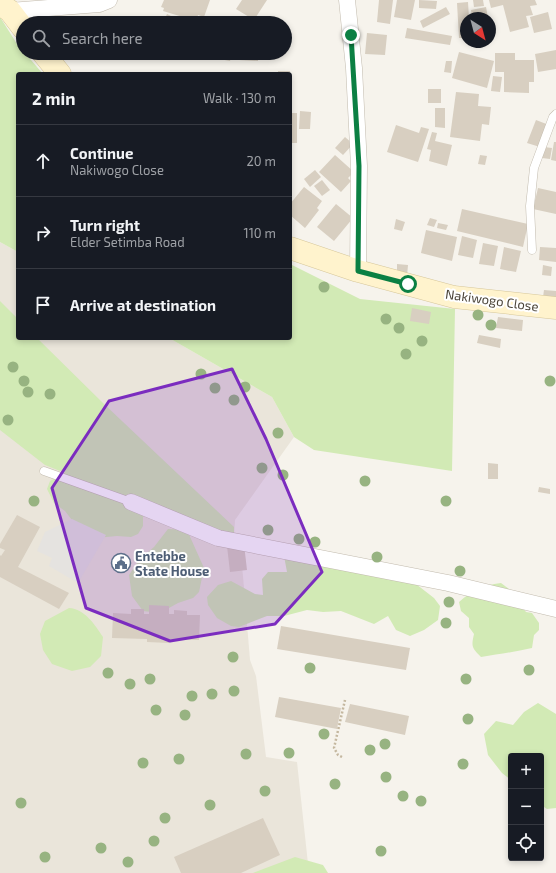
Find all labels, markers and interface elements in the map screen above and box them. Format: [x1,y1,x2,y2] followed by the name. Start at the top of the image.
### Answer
[460,12,496,48] north arrow
[16,16,292,60] search box
[342,26,360,44] route end
[30,27,52,49] icon: search
[62,29,143,47] text: Search here
[32,88,75,108] text: 2 min
[203,90,276,106] text: Walk · 130 m
[70,144,133,162] text: Continue
[32,150,54,172] icon: ahead
[247,153,276,169] text: 20 m
[70,162,164,178] text: Nakiwogo Close
[70,216,140,234] text: Turn right
[32,222,54,244] icon: right
[244,225,276,241] text: 110 m
[70,234,185,250] text: Elder Setimba Road
[399,275,417,293] route start
[444,286,540,314] street label: Nakiwogo Close
[32,294,54,316] icon: arrive
[70,296,216,314] text: Arrive at destination
[135,548,209,579] place label: Entebbe State House
[110,552,132,574] public building icon: Entebbe State House
[508,753,544,861] map controls
[508,753,544,789] button: +
[508,789,544,825] button: −
[508,825,544,861] button: locate

